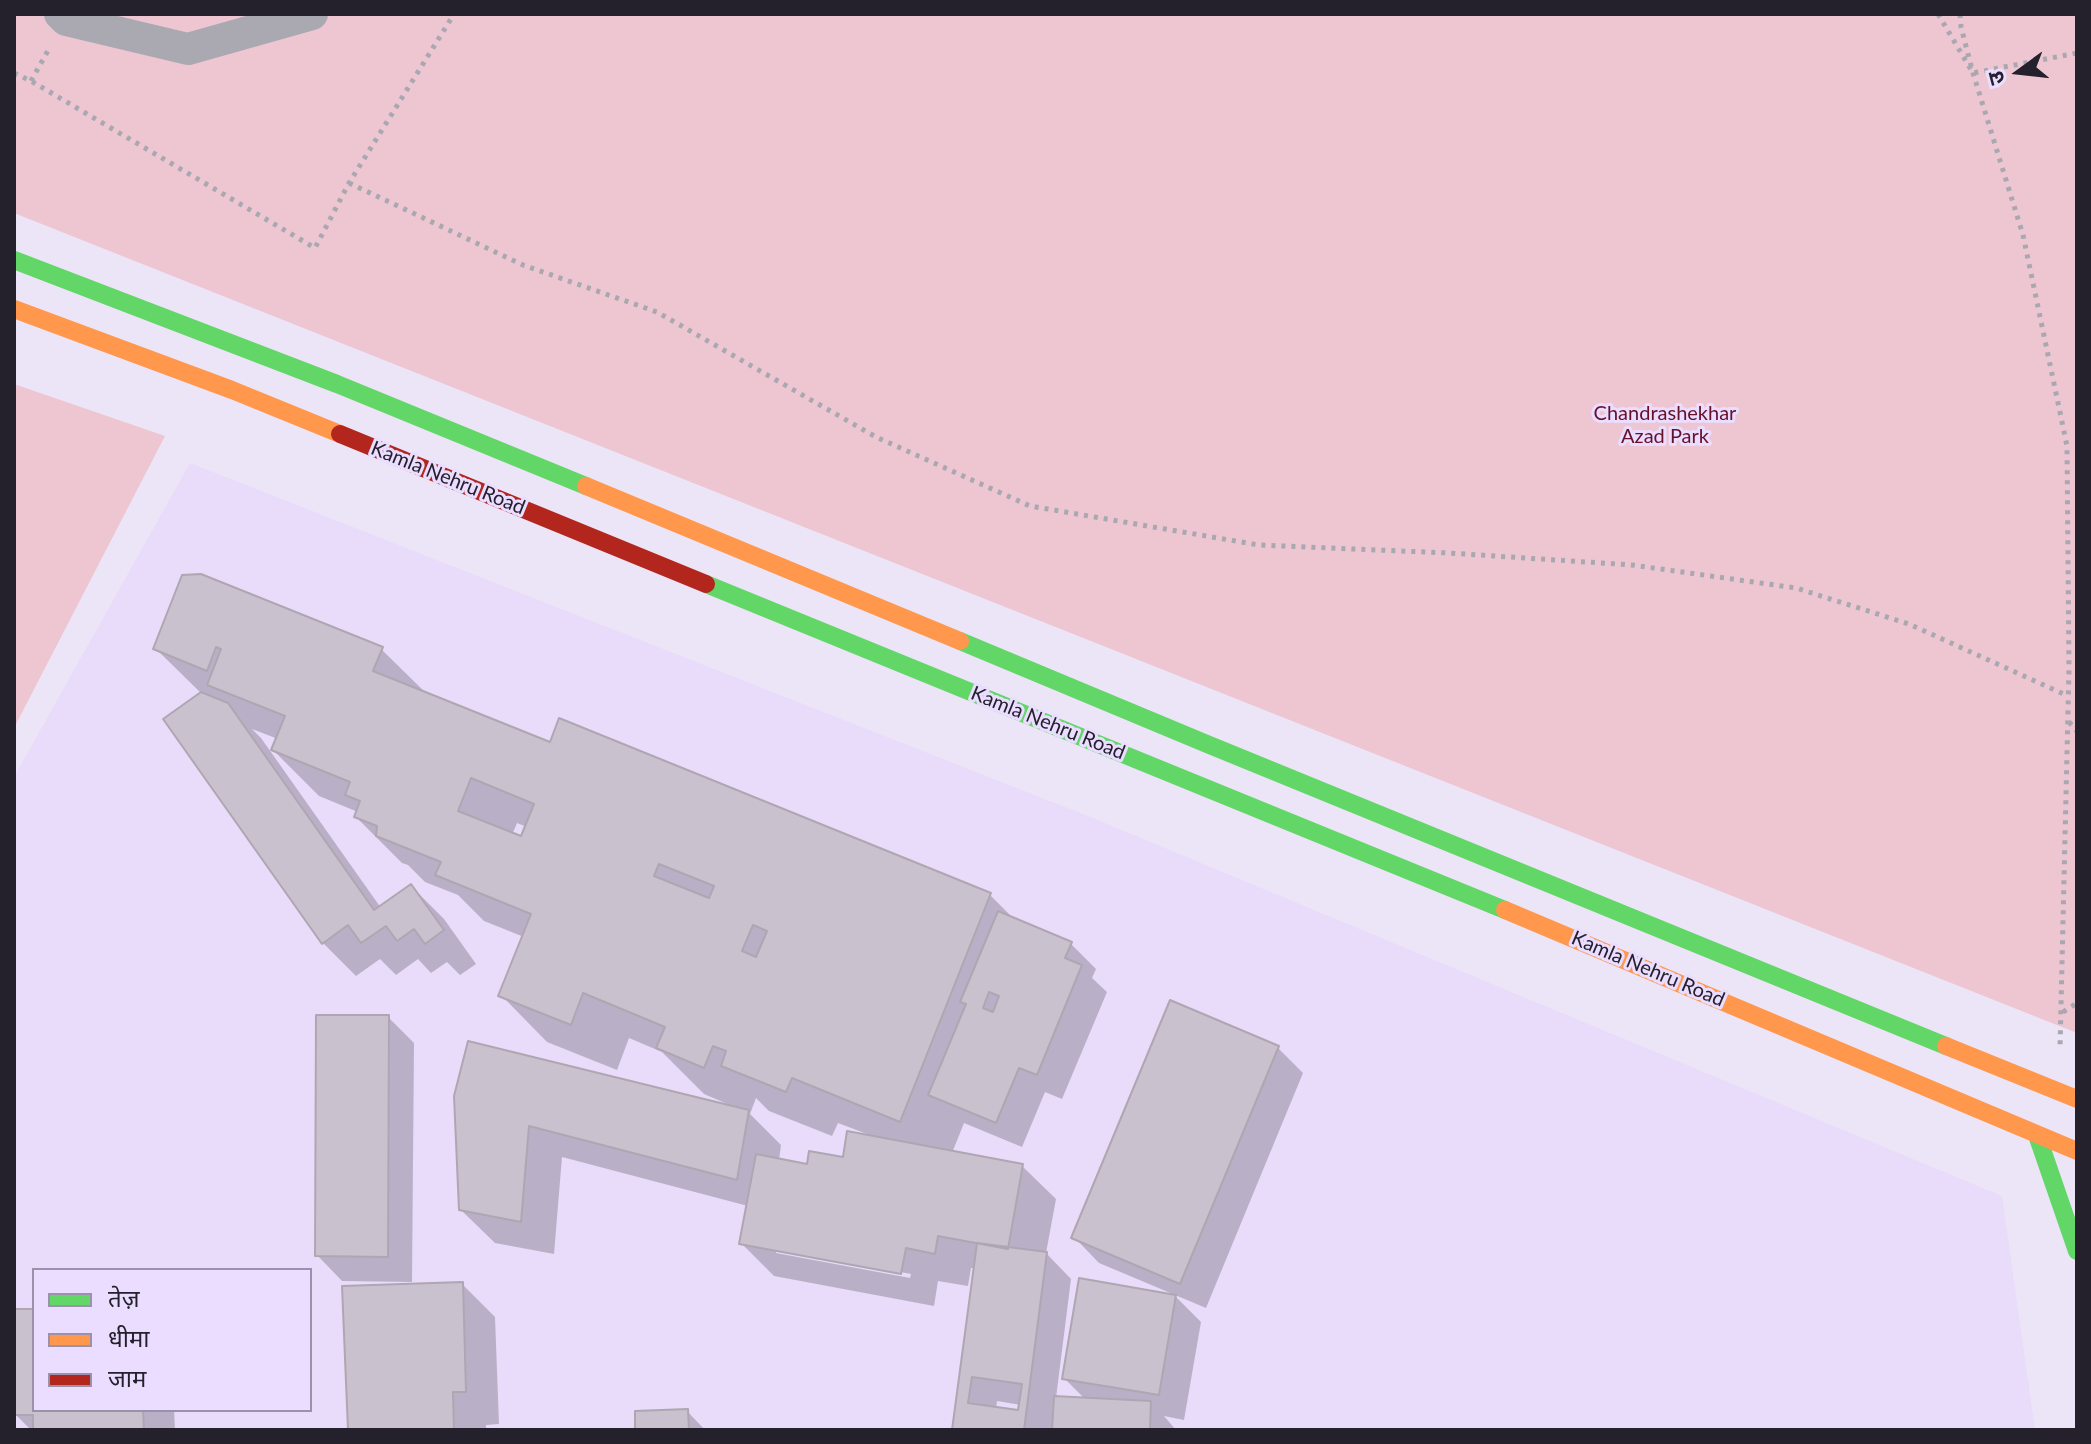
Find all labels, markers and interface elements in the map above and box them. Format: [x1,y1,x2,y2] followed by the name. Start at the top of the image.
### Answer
[1979,32,2059,112] north arrow
[1981,69,2010,88] text: उ
[1594,402,1736,449] park label: Chandrashekhar Azad Park
[367,436,529,520] street label: Kamla Nehru Road
[967,681,1129,765] street label: Kamla Nehru Road
[1568,926,1728,1012] street label: Kamla Nehru Road
[32,1268,312,1412] legend
[108,1283,140,1312] text: तेज़
[108,1323,150,1352] text: धीमा
[108,1363,146,1392] text: जाम

